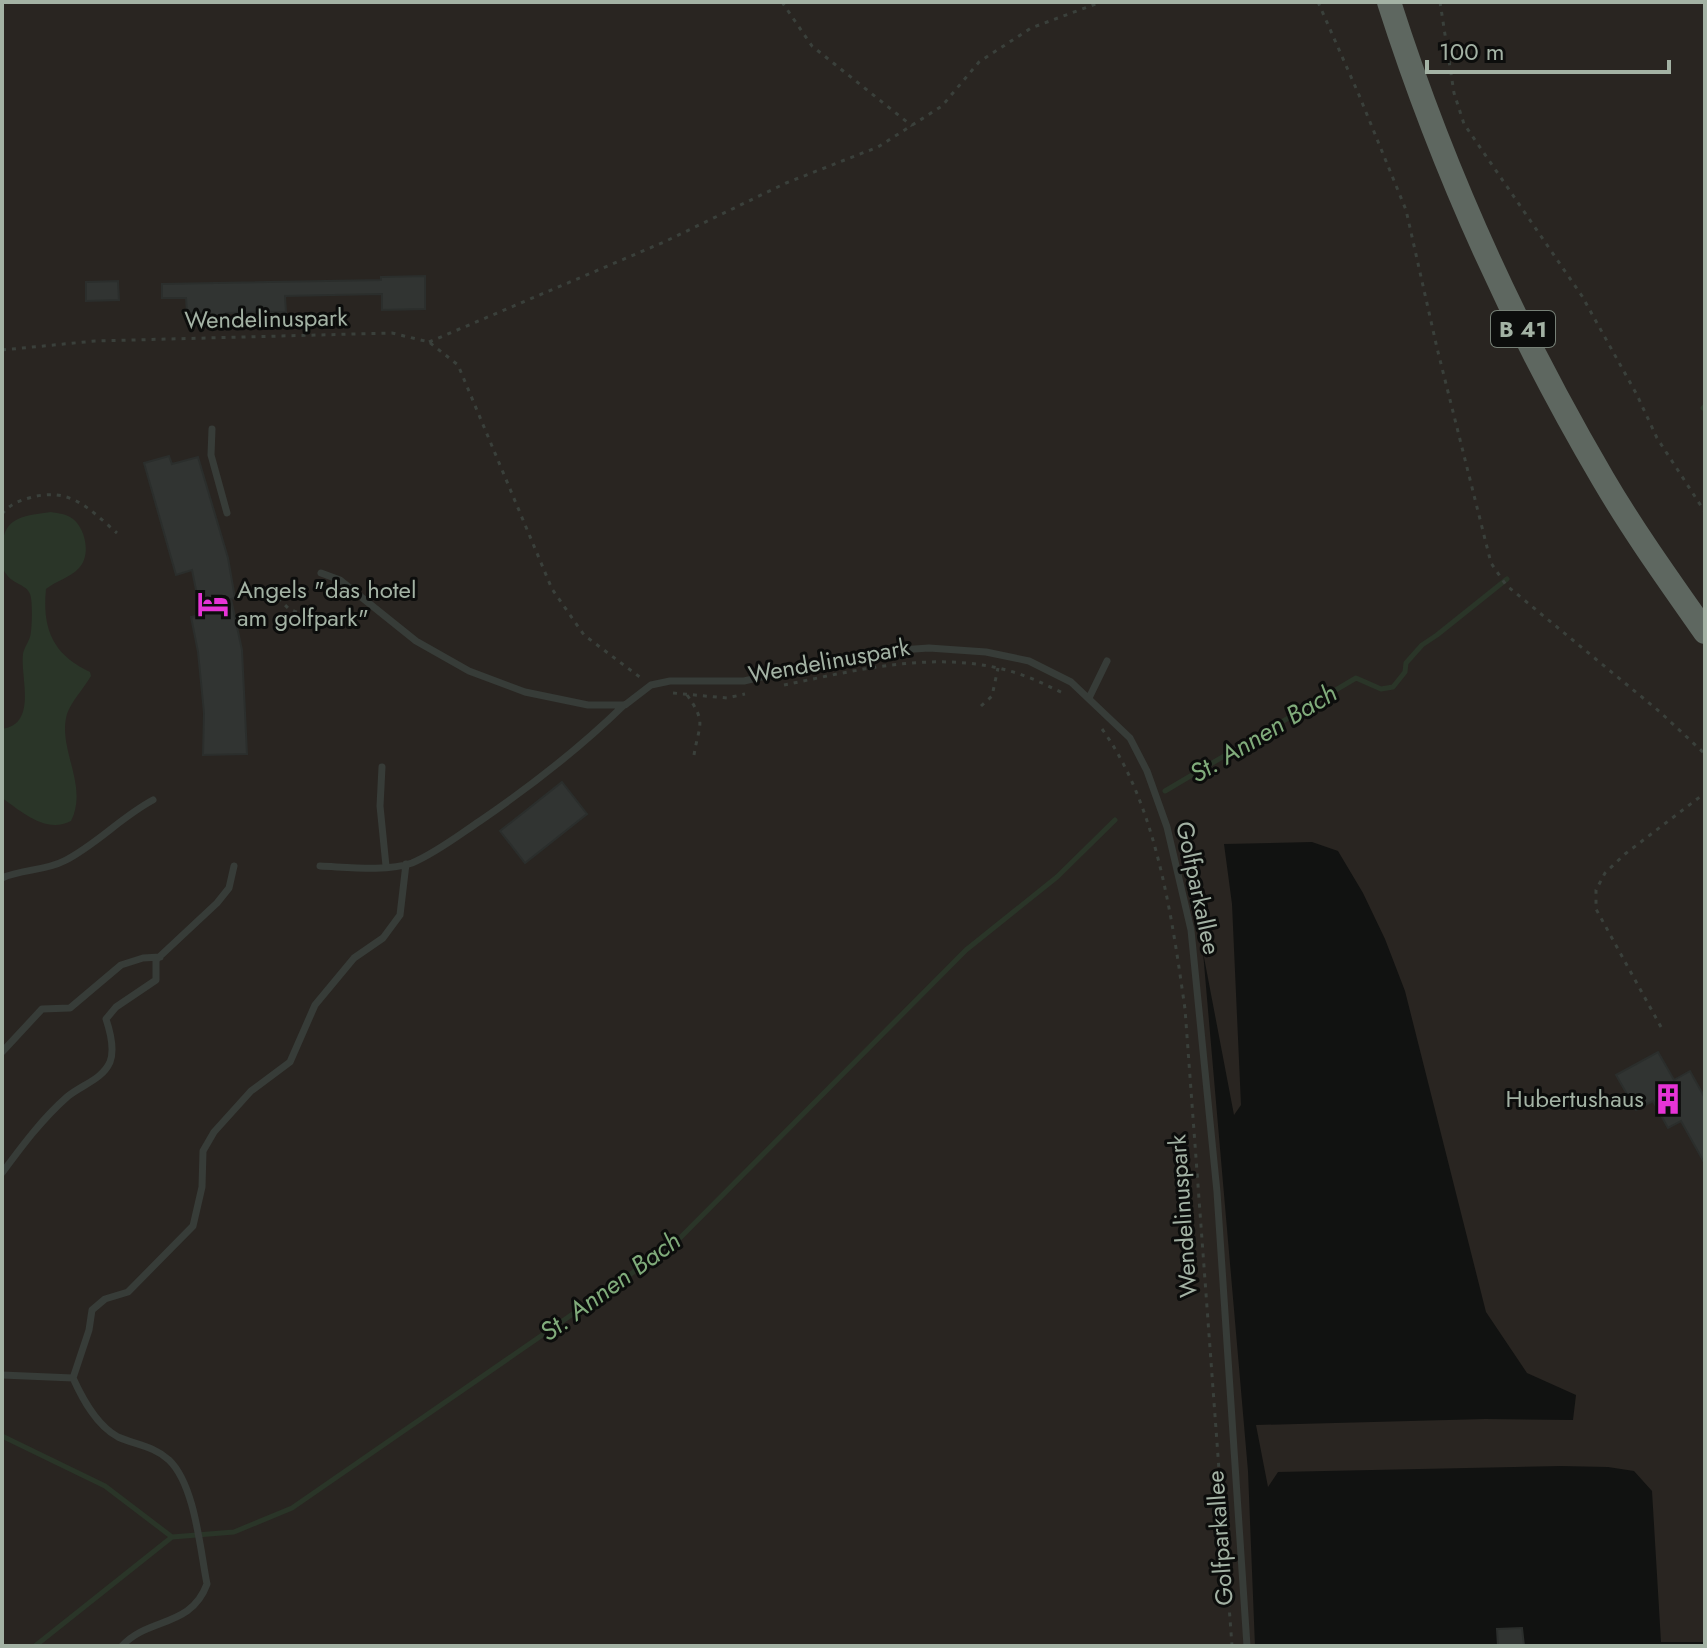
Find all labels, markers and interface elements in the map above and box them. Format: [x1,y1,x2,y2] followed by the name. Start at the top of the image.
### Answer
[1427,24,1669,74] scale bar
[1439,34,1505,69] text: 100 m
[184,300,348,337] street label: Wendelinuspark
[1491,311,1555,347] road number: B 41
[237,572,416,635] place label: Angels "das hotel am golfpark"
[196,587,230,621] hotel icon: Angels "das hotel am golfpark"
[745,629,913,692] street label: Wendelinuspark
[1182,674,1344,792] water label: St. Annen Bach
[1167,818,1230,958] street label: Golfparkallee
[1506,1081,1644,1116] place label: Hubertushaus
[1651,1082,1685,1116] building icon: Hubertushaus
[1159,1133,1206,1299] street label: Wendelinuspark
[532,1222,688,1350] water label: St. Annen Bach
[1197,1469,1242,1607] street label: Golfparkallee

